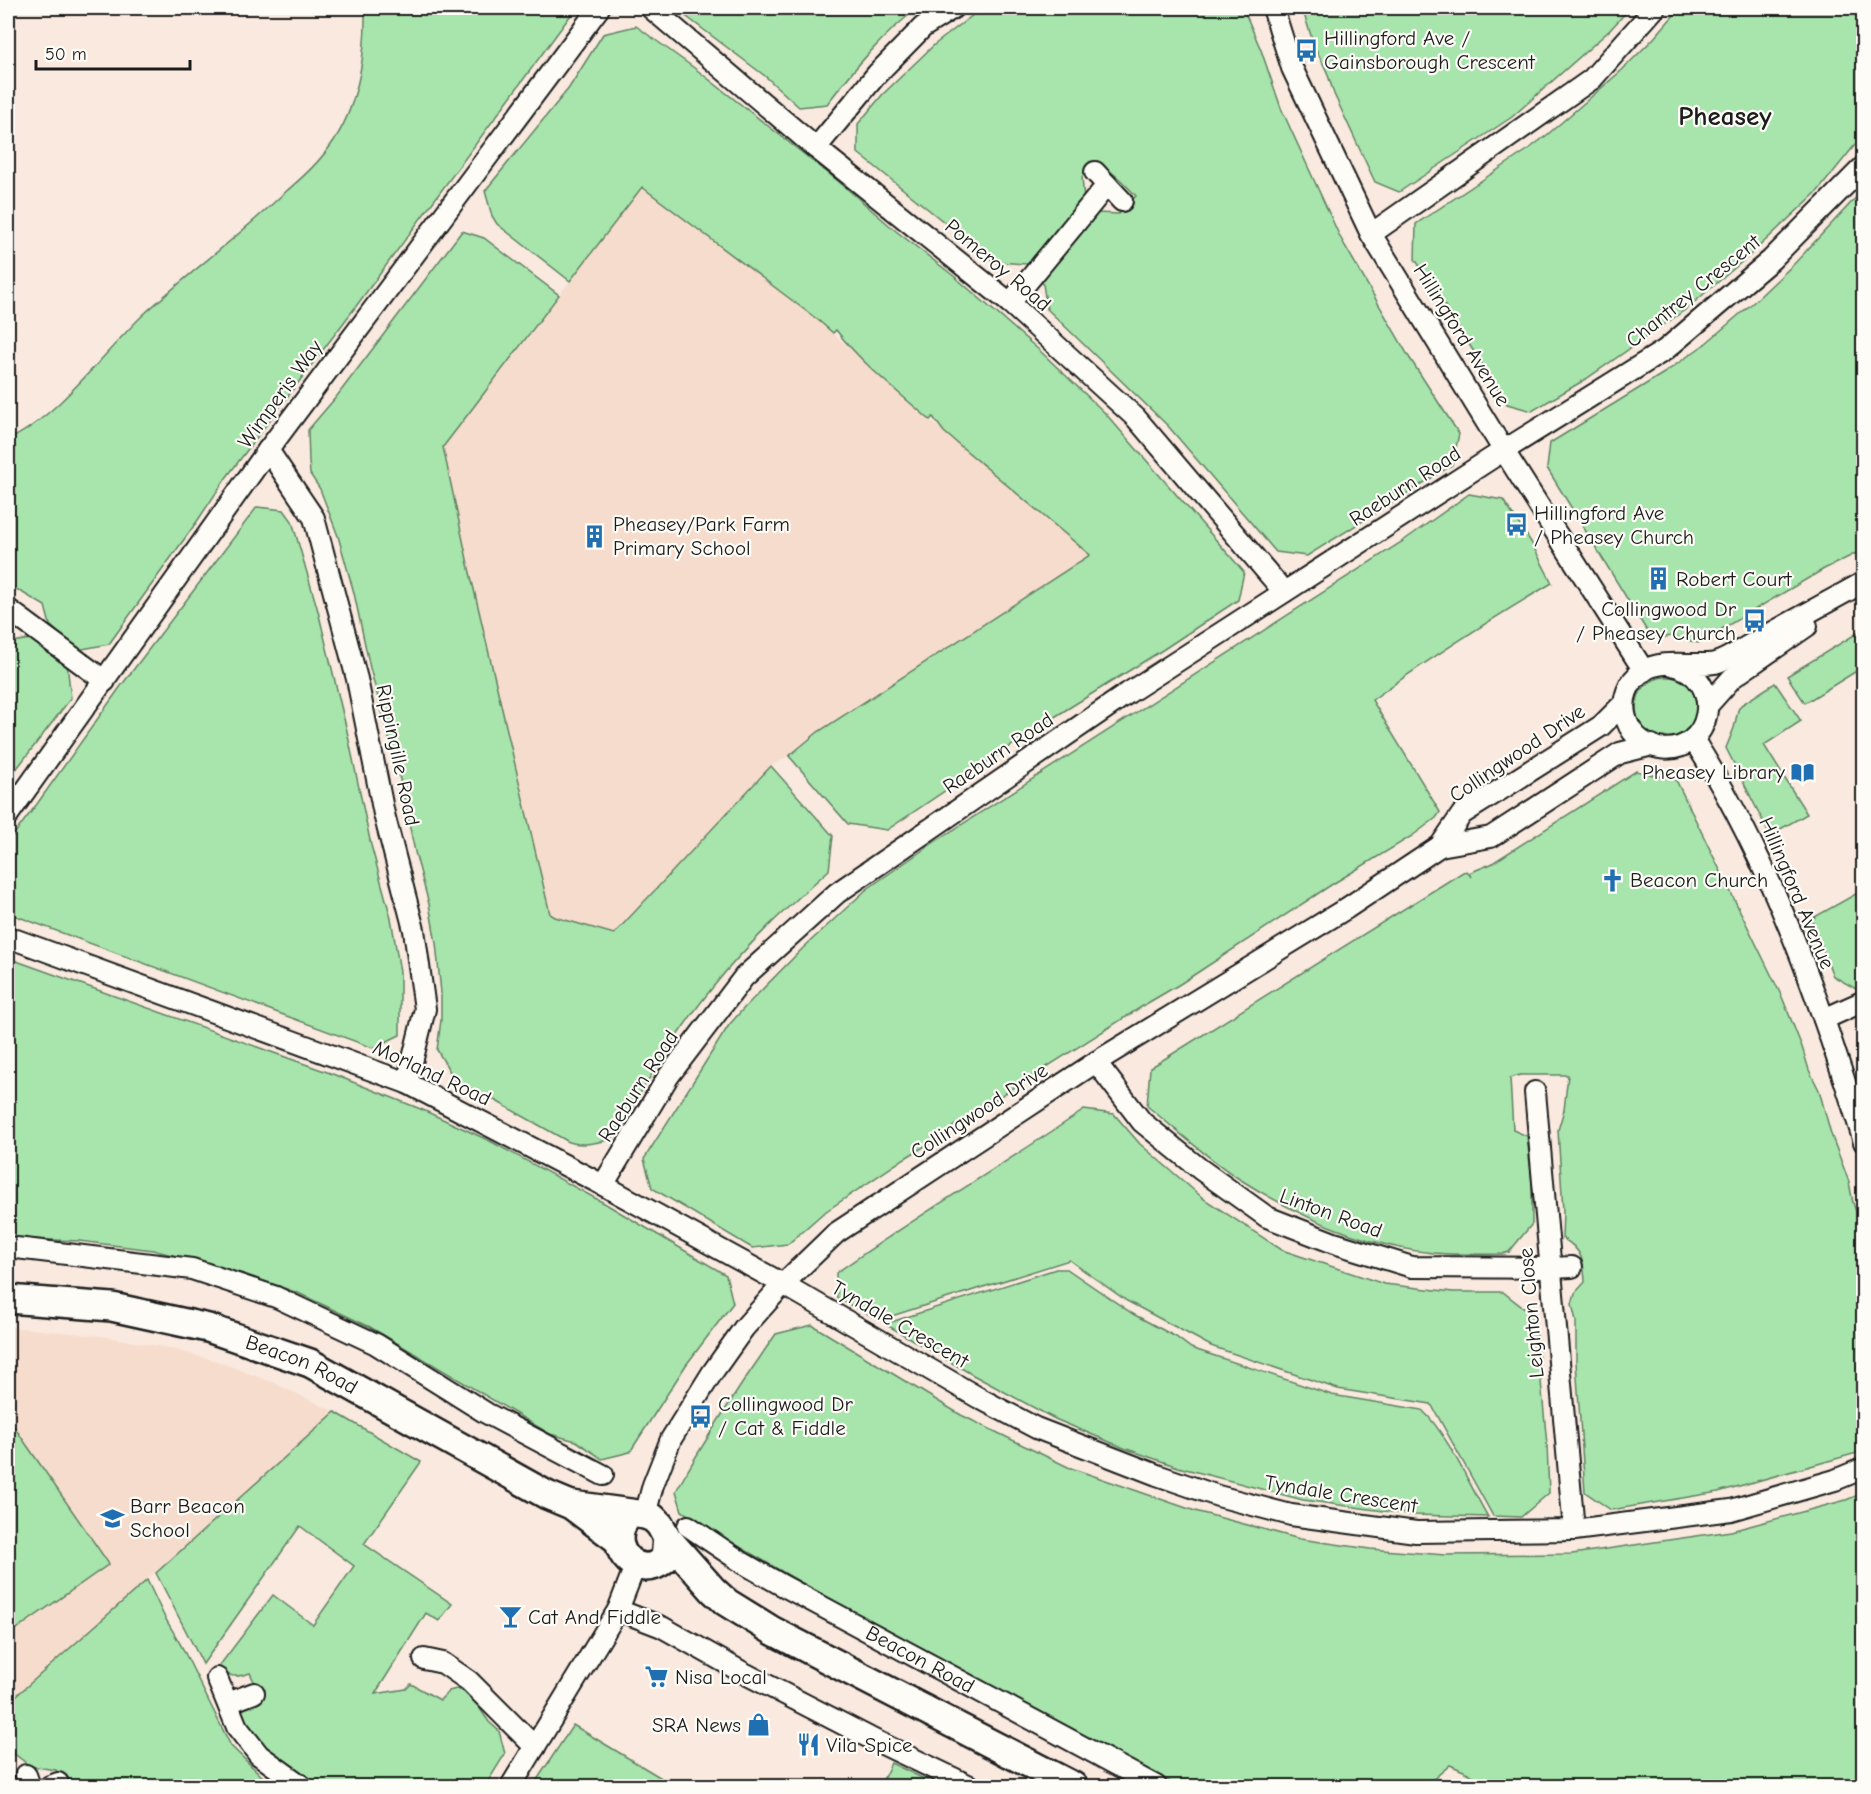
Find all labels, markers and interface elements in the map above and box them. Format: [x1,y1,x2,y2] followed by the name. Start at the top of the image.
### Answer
[1324,26,1536,74] place label: Hillingford Ave / Gainsborough Crescent
[36,33,190,71] scale bar
[1293,37,1319,63] bus stop icon: Hillingford Ave / Gainsborough Crescent
[45,44,87,65] text: 50 m
[1678,101,1772,132] district label: Pheasey
[940,214,1056,316] street label: Pomeroy Road
[1621,229,1766,352] street label: Chantrey Crescent
[1409,260,1515,410] street label: Hillingford Avenue
[233,335,328,453] street label: Wimperis Way
[1345,441,1465,531] street label: Raeburn Road
[1534,501,1694,549] place label: Hillingford Ave / Pheasey Church
[613,512,790,560] place label: Pheasey/Park Farm Primary School
[1503,512,1529,538] bus stop icon: Hillingford Ave / Pheasey Church
[582,523,608,549] building icon: Pheasey/Park Farm Primary School
[1645,566,1671,592] building icon: Robert Court
[1676,567,1793,591] place label: Robert Court
[1576,597,1737,645] place label: Collingwood Dr / Pheasey Church
[1741,608,1767,634] bus stop icon: Collingwood Dr / Pheasey Church
[371,682,425,828] street label: Rippingille Road
[1445,699,1589,807] street label: Collingwood Drive
[938,707,1058,799] street label: Raeburn Road
[1790,759,1816,785] library icon: Pheasey Library
[1642,760,1786,784] place label: Pheasey Library
[1754,813,1840,973] street label: Hillingford Avenue
[1599,867,1625,893] church icon: Beacon Church
[1630,868,1768,892] place label: Beacon Church
[593,1026,683,1146] street label: Raeburn Road
[369,1035,495,1111] street label: Morland Road
[906,1058,1052,1164] street label: Collingwood Drive
[1276,1183,1386,1243] street label: Linton Road
[1513,1247,1549,1379] street label: Leighton Close
[827,1275,974,1373] street label: Tyndale Crescent
[243,1330,362,1399] street label: Beacon Road
[718,1392,853,1440] place label: Collingwood Dr / Cat & Fiddle
[687,1403,713,1429] bus stop icon: Collingwood Dr / Cat & Fiddle
[1263,1470,1420,1518] street label: Tyndale Crescent
[130,1494,245,1542] place label: Barr Beacon School
[99,1505,125,1531] school or university icon: Barr Beacon School
[497,1604,523,1630] bar icon: Cat And Fiddle
[528,1605,661,1629] place label: Cat And Fiddle
[862,1620,979,1698] street label: Beacon Road
[644,1664,670,1690] supermarket icon: Nisa Local
[675,1665,767,1689] place label: Nisa Local
[746,1712,772,1738] shop icon: SRA News
[652,1713,741,1737] place label: SRA News
[795,1732,821,1758] restaurant icon: Vila Spice
[826,1733,913,1757] place label: Vila Spice

